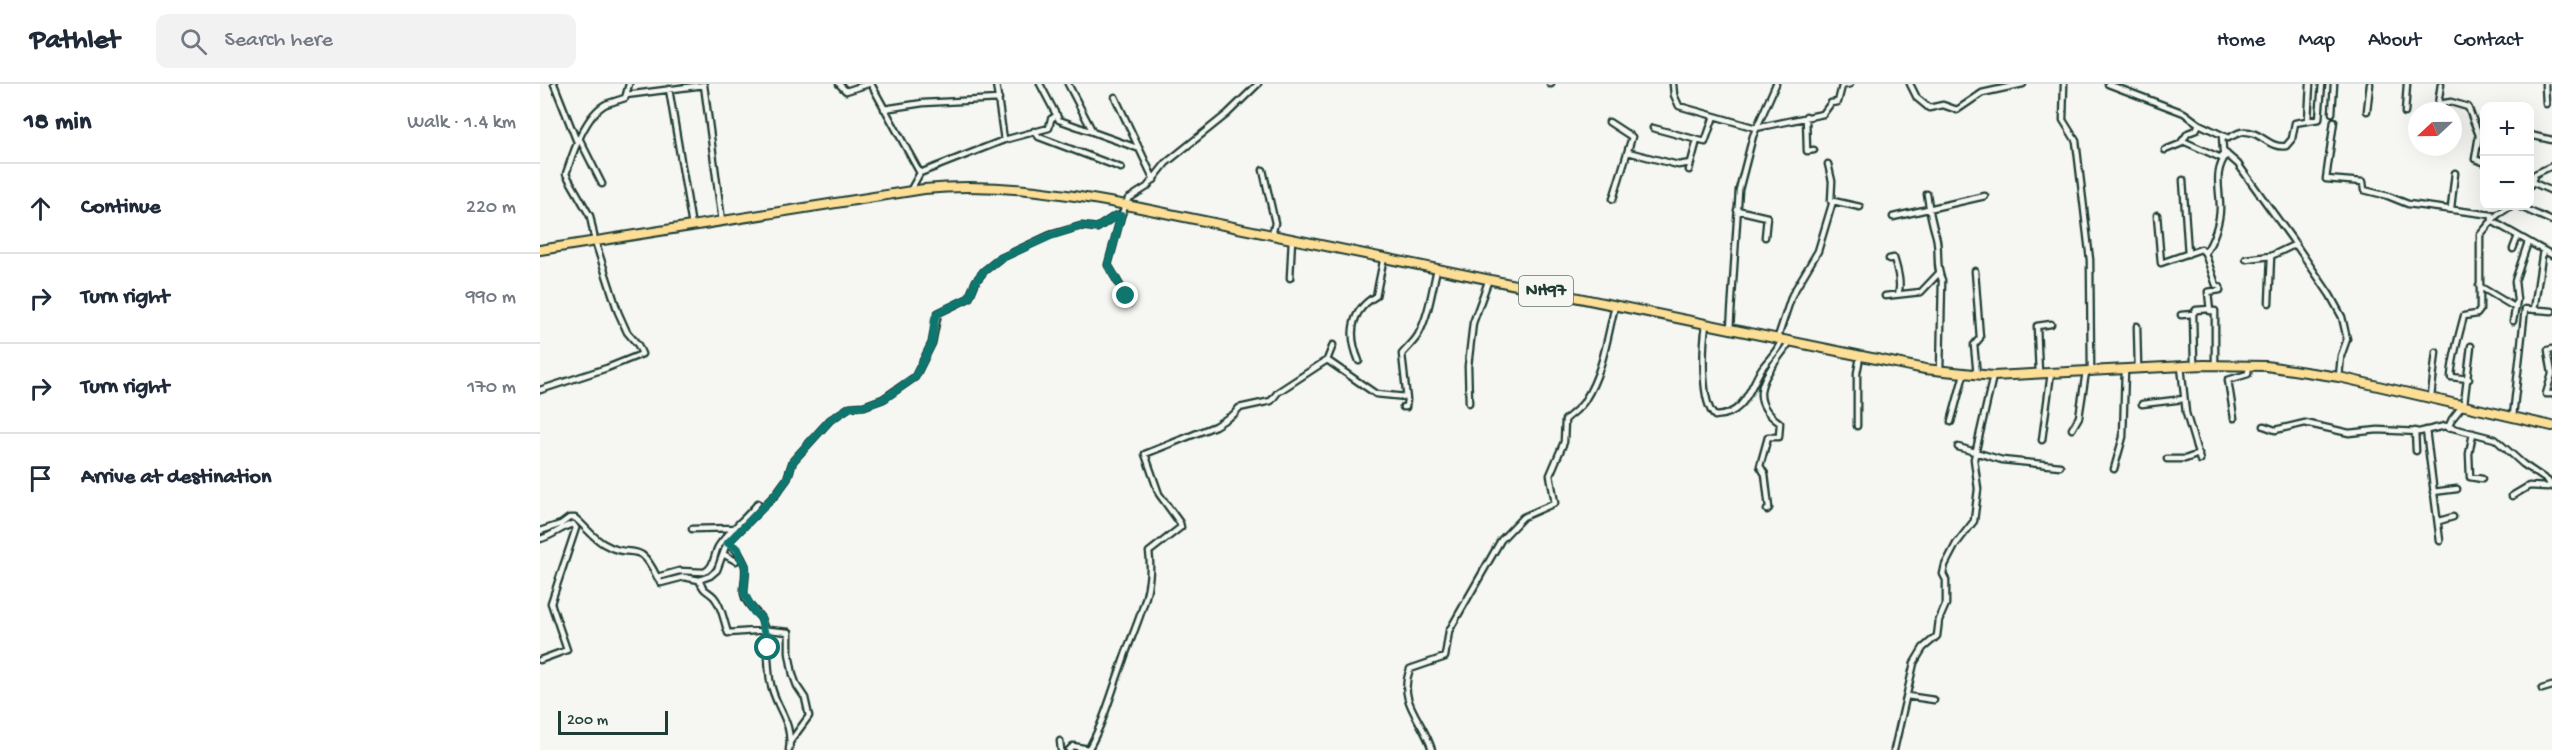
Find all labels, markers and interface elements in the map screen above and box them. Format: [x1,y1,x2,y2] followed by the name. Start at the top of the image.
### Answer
[156,14,576,68] search box
[30,25,120,58] text: Pathlet
[177,25,210,58] icon: search
[225,28,333,54] text: Search here
[2217,29,2265,54] text: Home
[2298,29,2335,54] text: Map
[2368,29,2421,54] text: About
[2454,29,2522,54] text: Contact
[2408,102,2462,156] north arrow
[2480,102,2534,210] map controls
[2480,102,2534,156] button: +
[24,108,91,139] text: 18 min
[407,112,516,135] text: Walk · 1.4 km
[2480,156,2534,210] button: −
[24,192,57,225] icon: ahead
[81,195,161,221] text: Continue
[466,197,516,220] text: 220 m
[1519,276,1573,306] road number: NH97
[24,282,57,315] icon: right
[1112,282,1138,308] route end
[81,285,169,311] text: Turn right
[466,287,516,310] text: 990 m
[24,372,57,405] icon: right
[81,375,169,401] text: Turn right
[467,377,516,400] text: 170 m
[24,462,57,495] icon: arrive
[81,465,271,491] text: Arrive at destination
[754,634,780,660] route start
[558,708,668,736] scale bar
[567,712,608,731] text: 200 m

